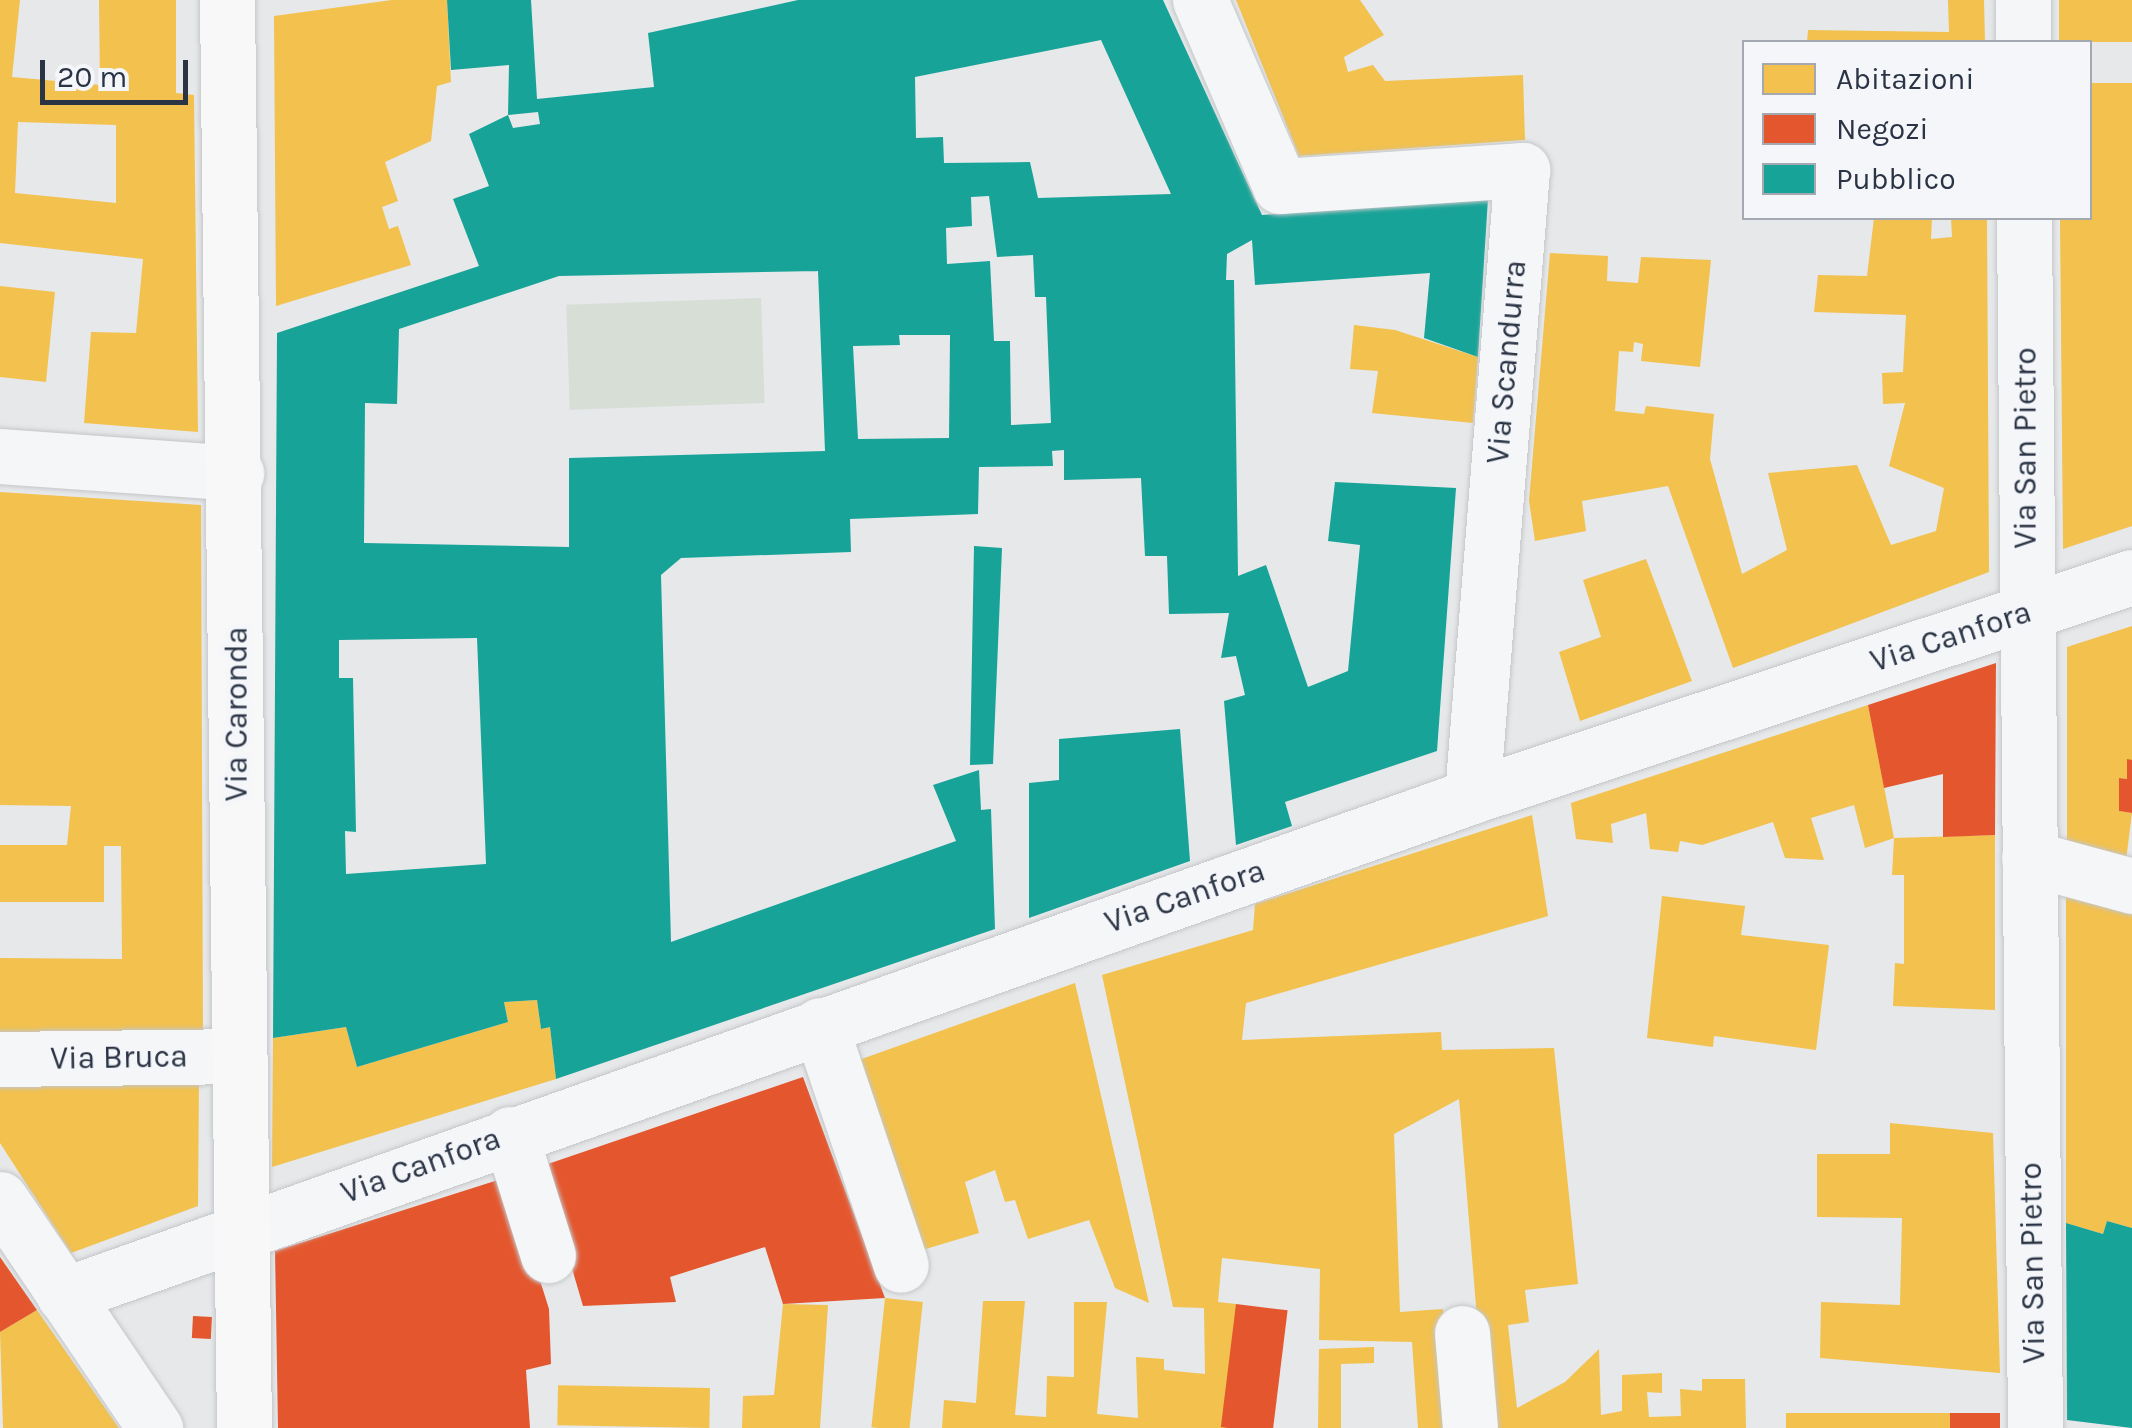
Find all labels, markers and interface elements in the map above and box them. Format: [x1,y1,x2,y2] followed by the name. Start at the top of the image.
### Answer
[45,40,192,102] scale bar
[1742,40,2092,220] legend
[57,59,127,95] text: 20 m
[1836,61,1974,97] text: Abitazioni
[1836,111,1928,147] text: Negozi
[1836,161,1956,197] text: Pubblico
[1479,258,1535,466] street label: Via Scandurra
[2007,347,2045,549] street label: Via San Pietro
[1866,593,2036,681] street label: Via Canfora
[218,627,256,801] street label: Via Caronda
[1100,852,1270,942] street label: Via Canfora
[50,1038,188,1078] street label: Via Bruca
[336,1119,506,1213] street label: Via Canfora
[2012,1162,2054,1364] street label: Via San Pietro

